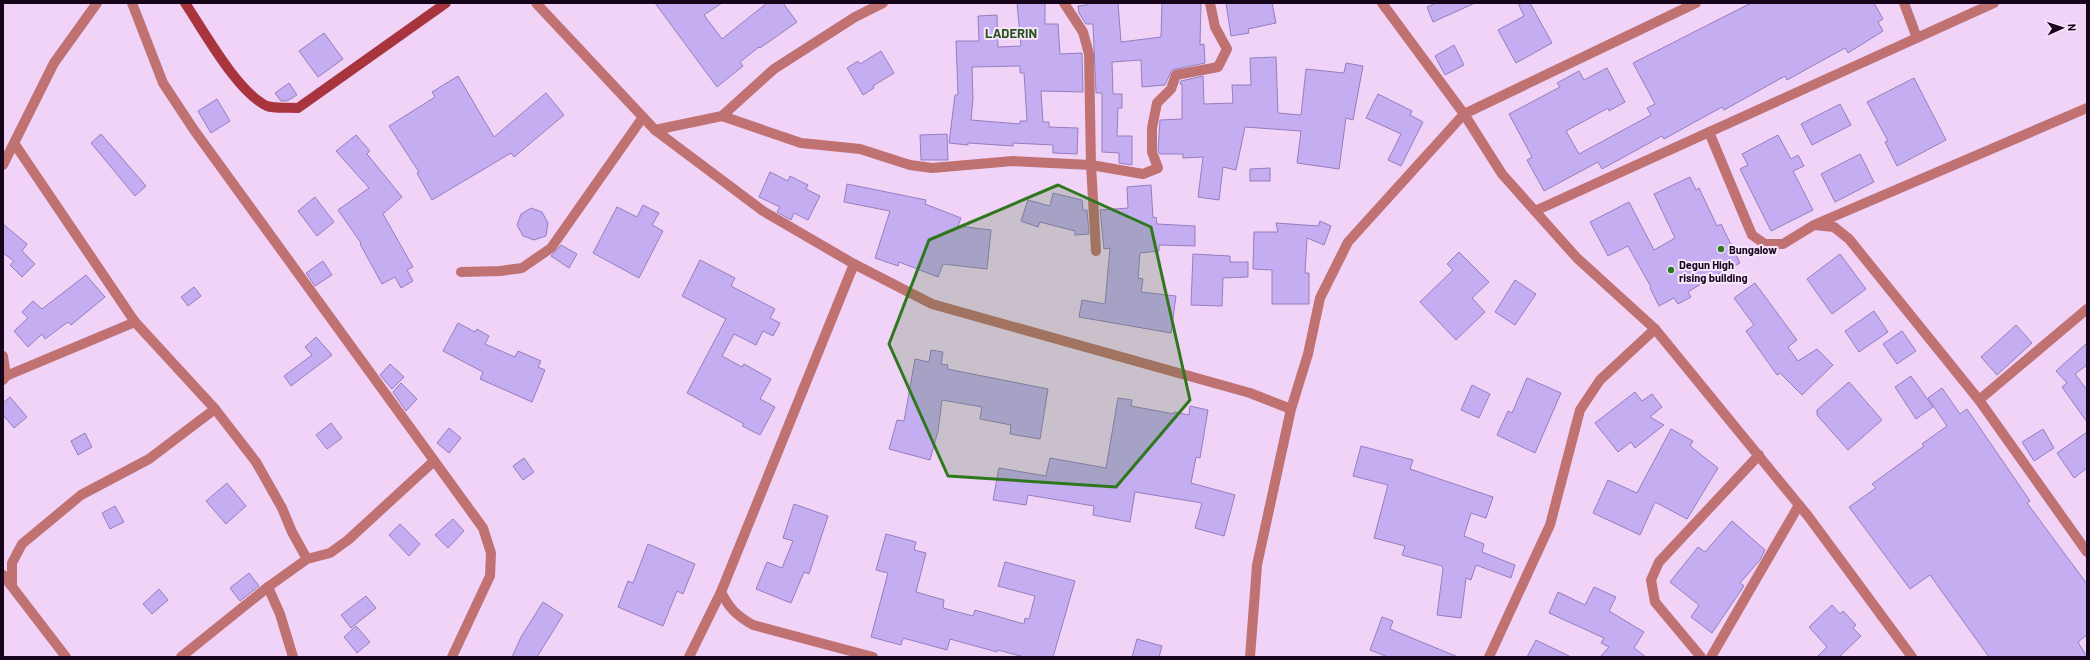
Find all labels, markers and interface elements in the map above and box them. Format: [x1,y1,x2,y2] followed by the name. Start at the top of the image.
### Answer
[2042,8,2082,48] north arrow
[2066,23,2079,31] text: N
[985,25,1037,41] district label: LADERIN
[1729,243,1777,256] place label: Bungalow
[1716,244,1726,254] marker: Bungalow
[1679,258,1748,284] place label: Degun High rising building
[1666,265,1676,275] marker: Degun High rising building

